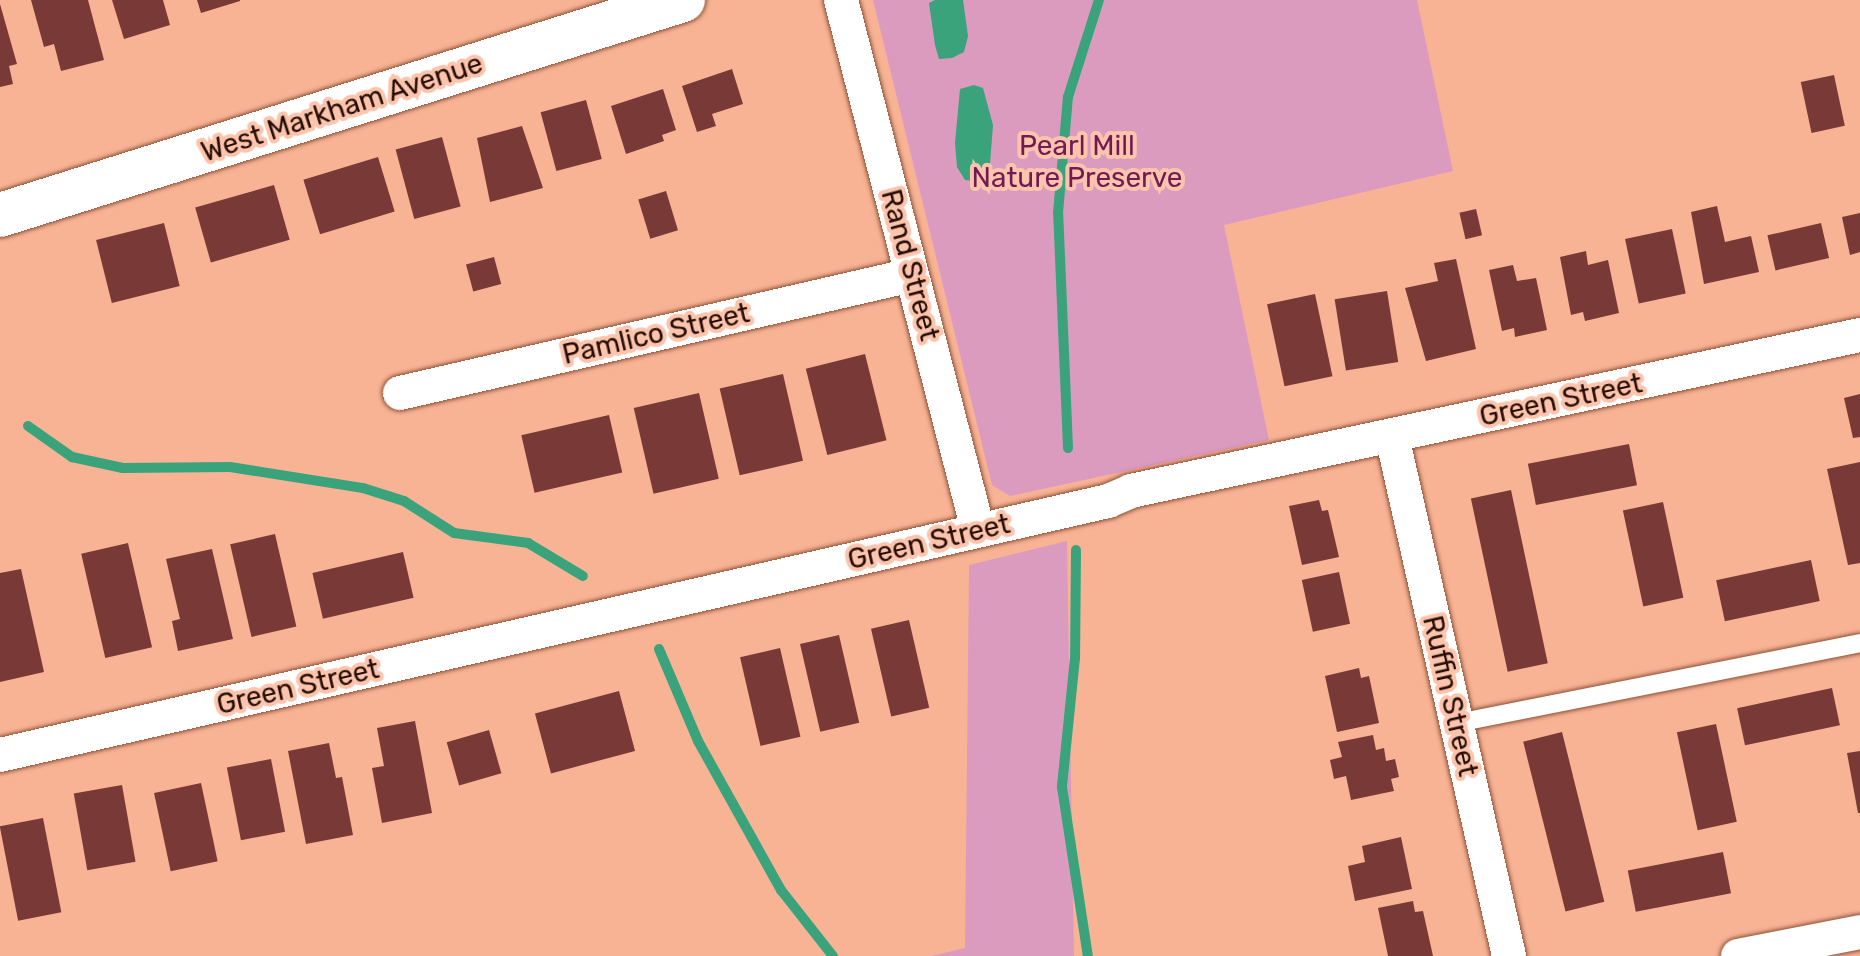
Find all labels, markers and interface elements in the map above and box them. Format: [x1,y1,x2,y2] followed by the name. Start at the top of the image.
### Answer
[197,46,487,170] street label: West Markham Avenue
[972,129,1182,195] park label: Pearl Mill Nature Preserve
[874,186,946,344] street label: Rand Street
[559,296,753,372] street label: Pamlico Street
[1477,366,1645,434] street label: Green Street
[845,507,1013,577] street label: Green Street
[1415,612,1485,780] street label: Ruffin Street
[214,652,382,722] street label: Green Street

